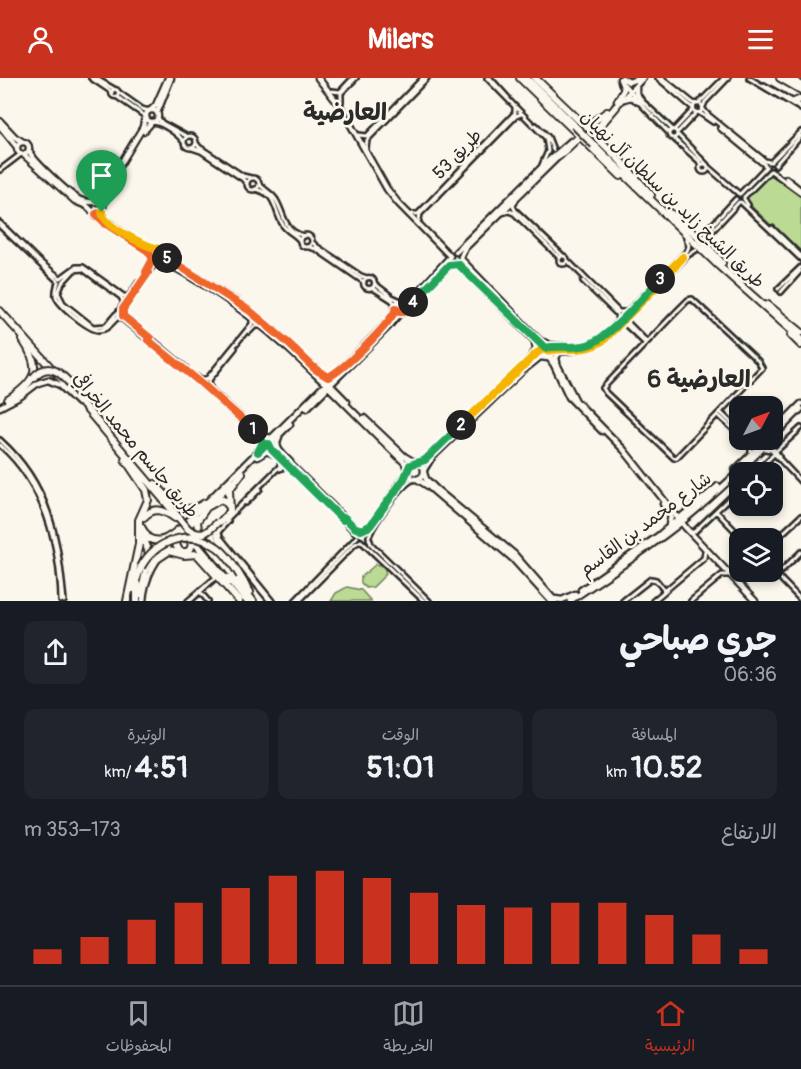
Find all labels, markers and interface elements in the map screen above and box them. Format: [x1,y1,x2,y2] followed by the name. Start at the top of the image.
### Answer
[24,23,57,56] icon: person
[368,23,433,56] text: Milers
[744,23,777,56] icon: menu
[303,98,387,127] district label: العارضية
[576,105,770,294] street label: طريق الشيخ زايد بن سلطان آل نهيان
[428,124,487,184] street label: طريق 53
[76,150,127,212] pin
[85,159,118,192] icon: arrive
[152,243,182,273] pin: 5
[163,248,171,268] text: 5
[645,264,675,294] pin: 3
[656,269,664,289] text: 3
[398,287,428,317] pin: 4
[408,292,418,312] text: 4
[647,365,751,394] district label: العارضية 6
[66,367,204,525] street label: طريق جاسم محمد الخرافي
[729,396,783,450] north arrow
[729,396,783,582] map controls
[446,410,476,440] pin: 2
[238,414,268,444] pin: 1
[457,415,465,435] text: 2
[250,419,256,439] text: 1
[729,462,783,516] button: locate
[574,467,717,583] street label: شارع محمد بن القاسم
[729,528,783,582] button: layers
[619,619,777,660] text: جري صباحي
[24,621,87,684] button: share
[724,662,777,687] text: 06:36
[127,725,166,745] text: الوتيرة
[382,725,419,745] text: الوقت
[632,725,677,745] text: المسافة
[135,749,188,786] text: 4:51
[366,749,435,786] text: 51:01
[631,749,703,786] text: 10.52
[105,762,135,782] text: /km
[606,762,631,782] text: km
[24,817,121,842] text: 173–353 m
[721,820,777,845] text: الارتفاع
[106,997,172,1060] tab: المحفوظات
[383,997,433,1060] tab: الخريطة
[645,997,695,1060] tab: الرئيسية

